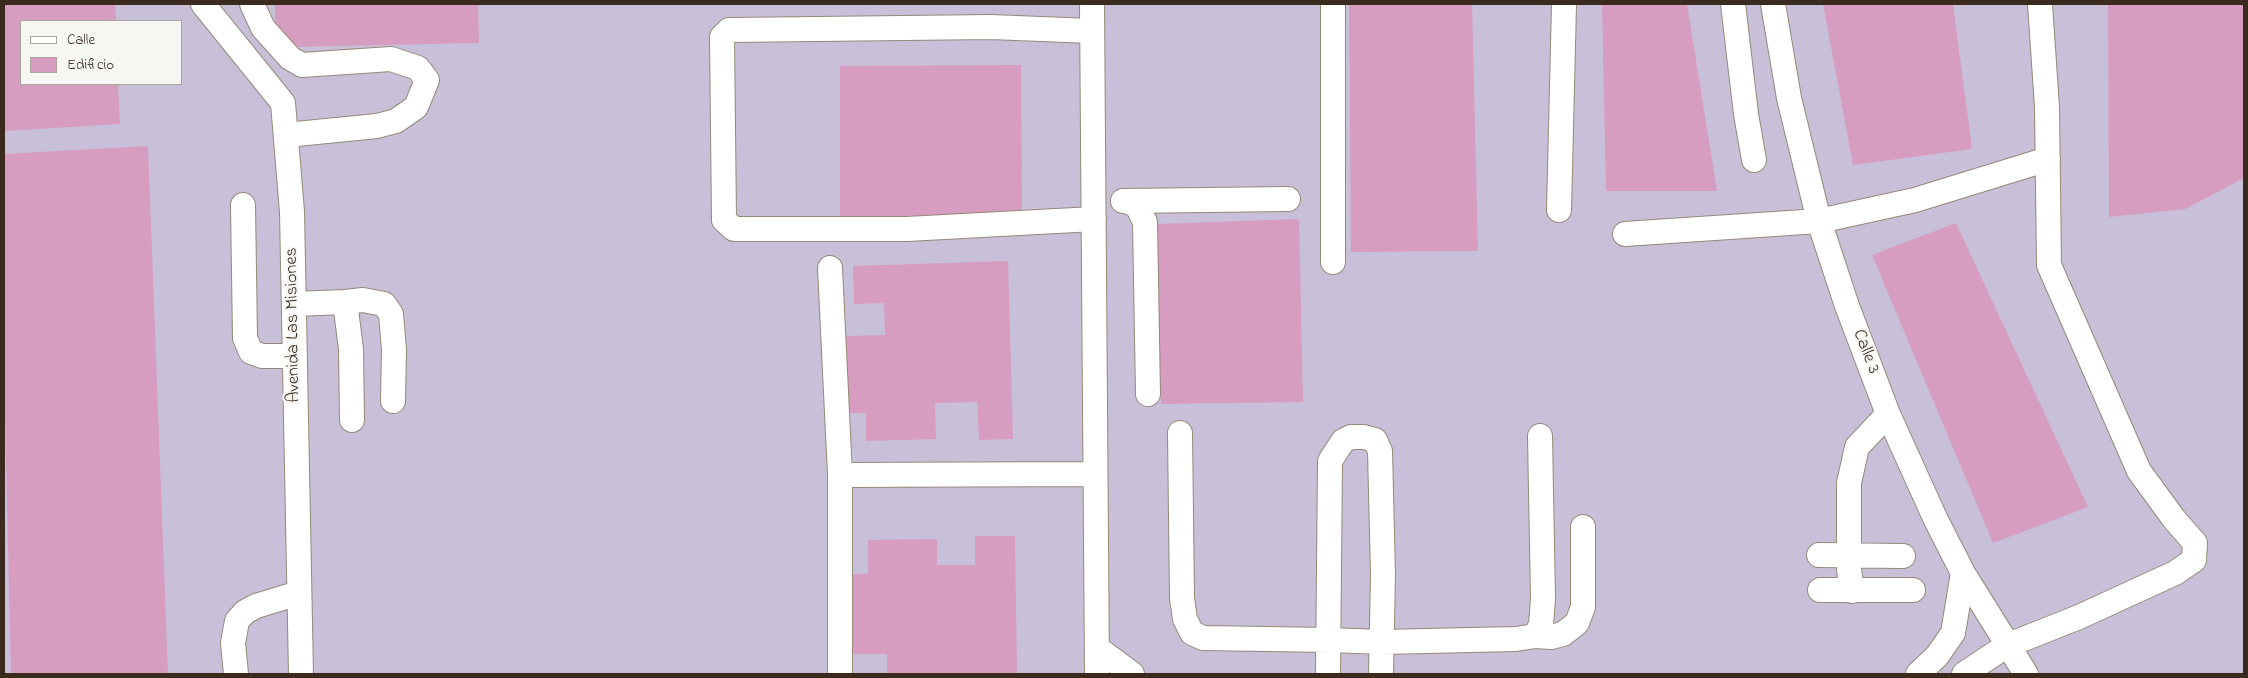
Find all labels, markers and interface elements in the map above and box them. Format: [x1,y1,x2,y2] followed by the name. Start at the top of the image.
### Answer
[20,20,182,85] legend
[67,29,95,51] text: Calle
[67,54,114,76] text: Edificio
[282,247,306,403] street label: Avenida Las Misiones
[1847,327,1883,377] street label: Calle 3

